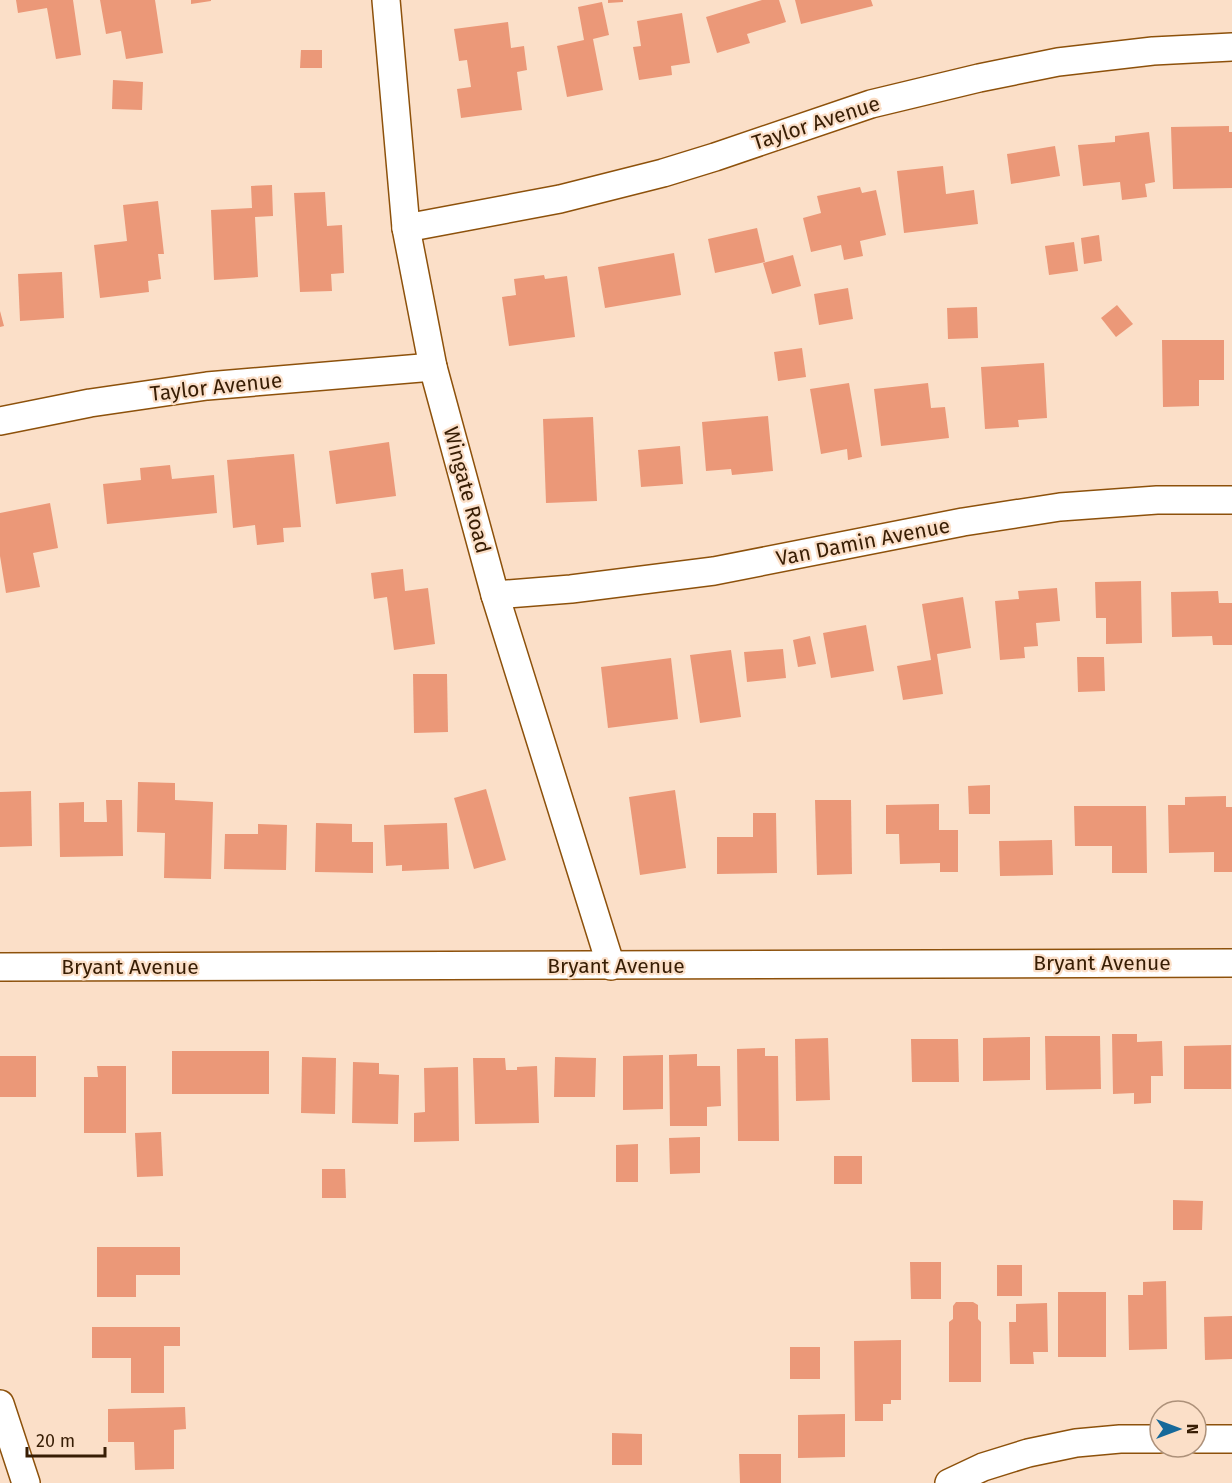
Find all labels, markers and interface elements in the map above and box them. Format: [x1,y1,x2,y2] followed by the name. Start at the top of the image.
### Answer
[749,90,883,156] street label: Taylor Avenue
[149,367,283,407] street label: Taylor Avenue
[438,424,496,556] street label: Wingate Road
[774,512,952,572] street label: Van Damin Avenue
[1033,950,1171,976] street label: Bryant Avenue
[547,953,685,979] street label: Bryant Avenue
[61,954,199,980] street label: Bryant Avenue
[1148,1399,1208,1459] north arrow
[27,1420,105,1458] scale bar
[1183,1424,1202,1434] text: N
[36,1430,75,1452] text: 20 m

